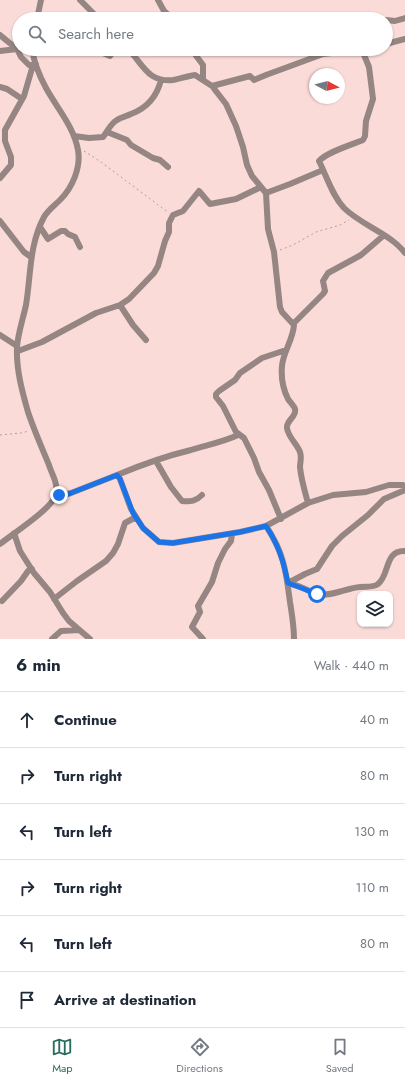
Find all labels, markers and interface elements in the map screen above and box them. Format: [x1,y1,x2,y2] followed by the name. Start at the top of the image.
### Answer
[12,12,393,56] search box
[26,23,48,45] icon: search
[58,23,134,45] text: Search here
[309,68,345,104] north arrow
[50,486,68,504] route end
[308,585,326,603] route start
[357,591,393,627] map controls
[357,591,393,627] button: layers
[16,653,61,677] text: 6 min
[314,656,389,675] text: Walk · 440 m
[16,709,38,731] icon: ahead
[54,709,117,731] text: Continue
[360,710,389,729] text: 40 m
[16,765,38,787] icon: right
[54,765,122,787] text: Turn right
[360,766,389,785] text: 80 m
[16,821,38,843] icon: left
[54,821,112,843] text: Turn left
[354,822,389,841] text: 130 m
[16,877,38,899] icon: right
[54,877,122,899] text: Turn right
[355,878,389,897] text: 110 m
[16,933,38,955] icon: left
[54,933,112,955] text: Turn left
[360,934,389,953] text: 80 m
[16,989,38,1011] icon: arrive
[54,989,196,1011] text: Arrive at destination
[51,1036,73,1076] tab: Map
[176,1036,223,1076] tab: Directions
[326,1036,354,1076] tab: Saved

